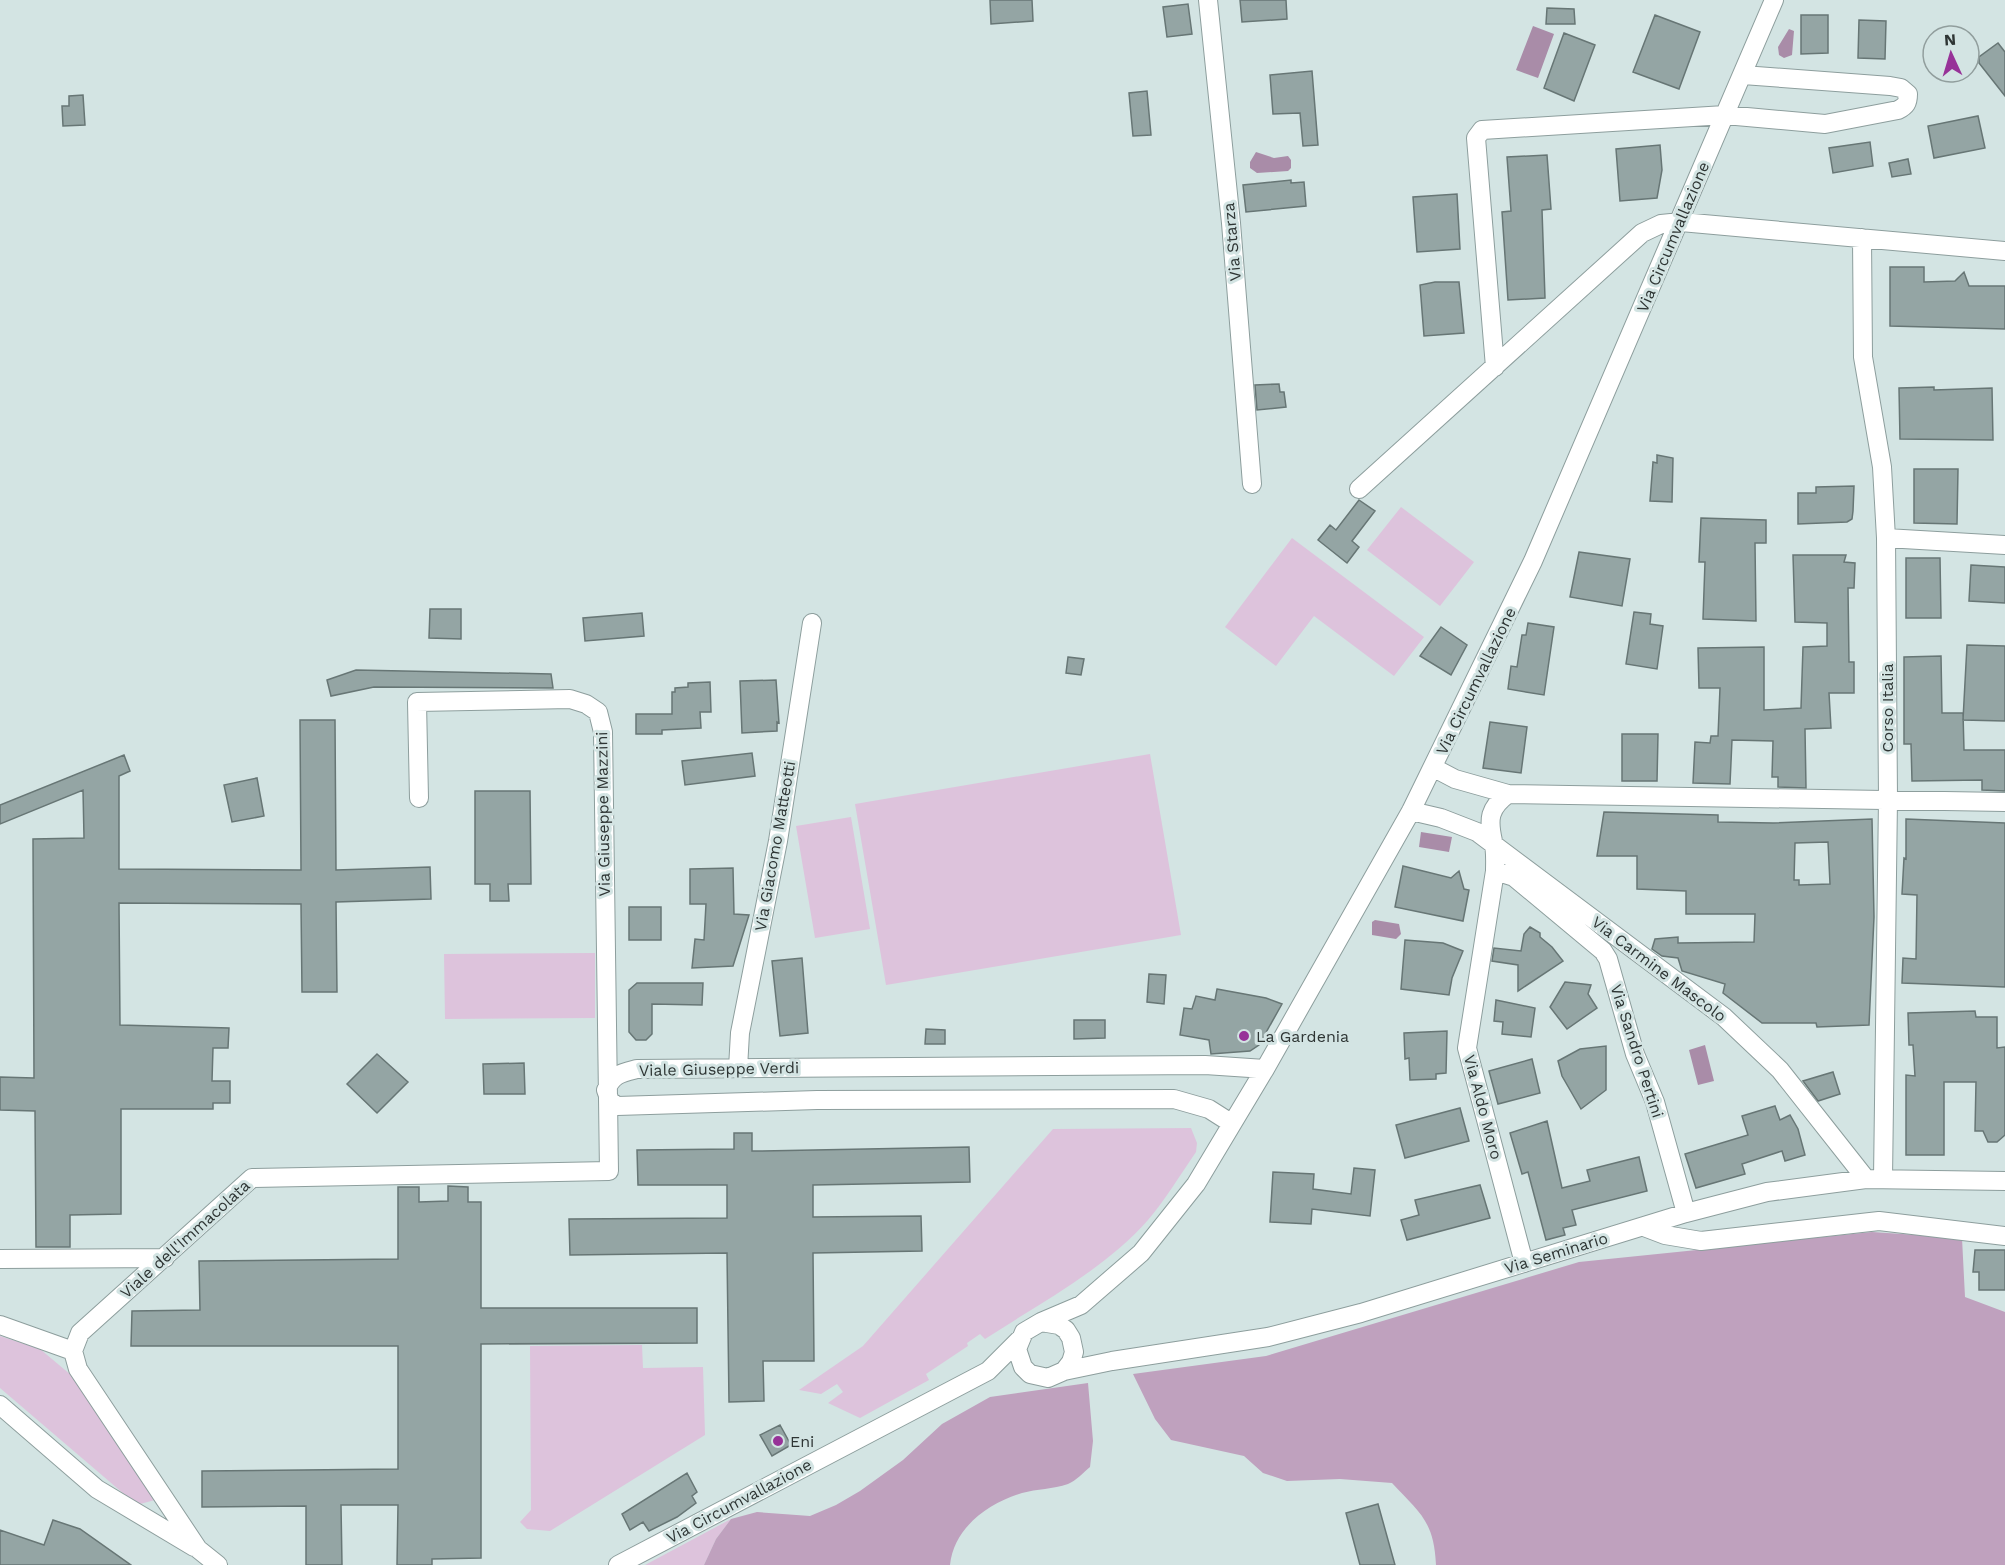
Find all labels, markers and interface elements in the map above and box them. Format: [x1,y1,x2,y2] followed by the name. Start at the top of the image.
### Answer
[1921,24,1981,84] north arrow
[1943,30,1957,49] text: N
[1633,159,1713,315] street label: Via Circumvallazione
[1219,202,1245,282] street label: Via Starza
[1432,604,1520,758] street label: Via Circumvallazione
[1878,664,1897,752] street label: Corso Italia
[592,731,614,897] street label: Via Giuseppe Mazzini
[751,759,799,933] street label: Via Giacomo Matteotti
[1588,912,1730,1026] street label: Via Carmine Mascolo
[1606,982,1668,1120] street label: Via Sandro Pertini
[1256,1027,1349,1046] place label: La Gardenia
[1237,1029,1251,1043] marker: La Gardenia
[1460,1053,1506,1161] street label: Via Aldo Moro
[639,1058,799,1080] street label: Viale Giuseppe Verdi
[116,1176,254,1302] street label: Viale dell'Immacolata
[1502,1228,1610,1278] street label: Via Seminario
[790,1432,814,1451] place label: Eni
[771,1434,785,1448] marker: Eni
[663,1455,815,1547] street label: Via Circumvallazione

